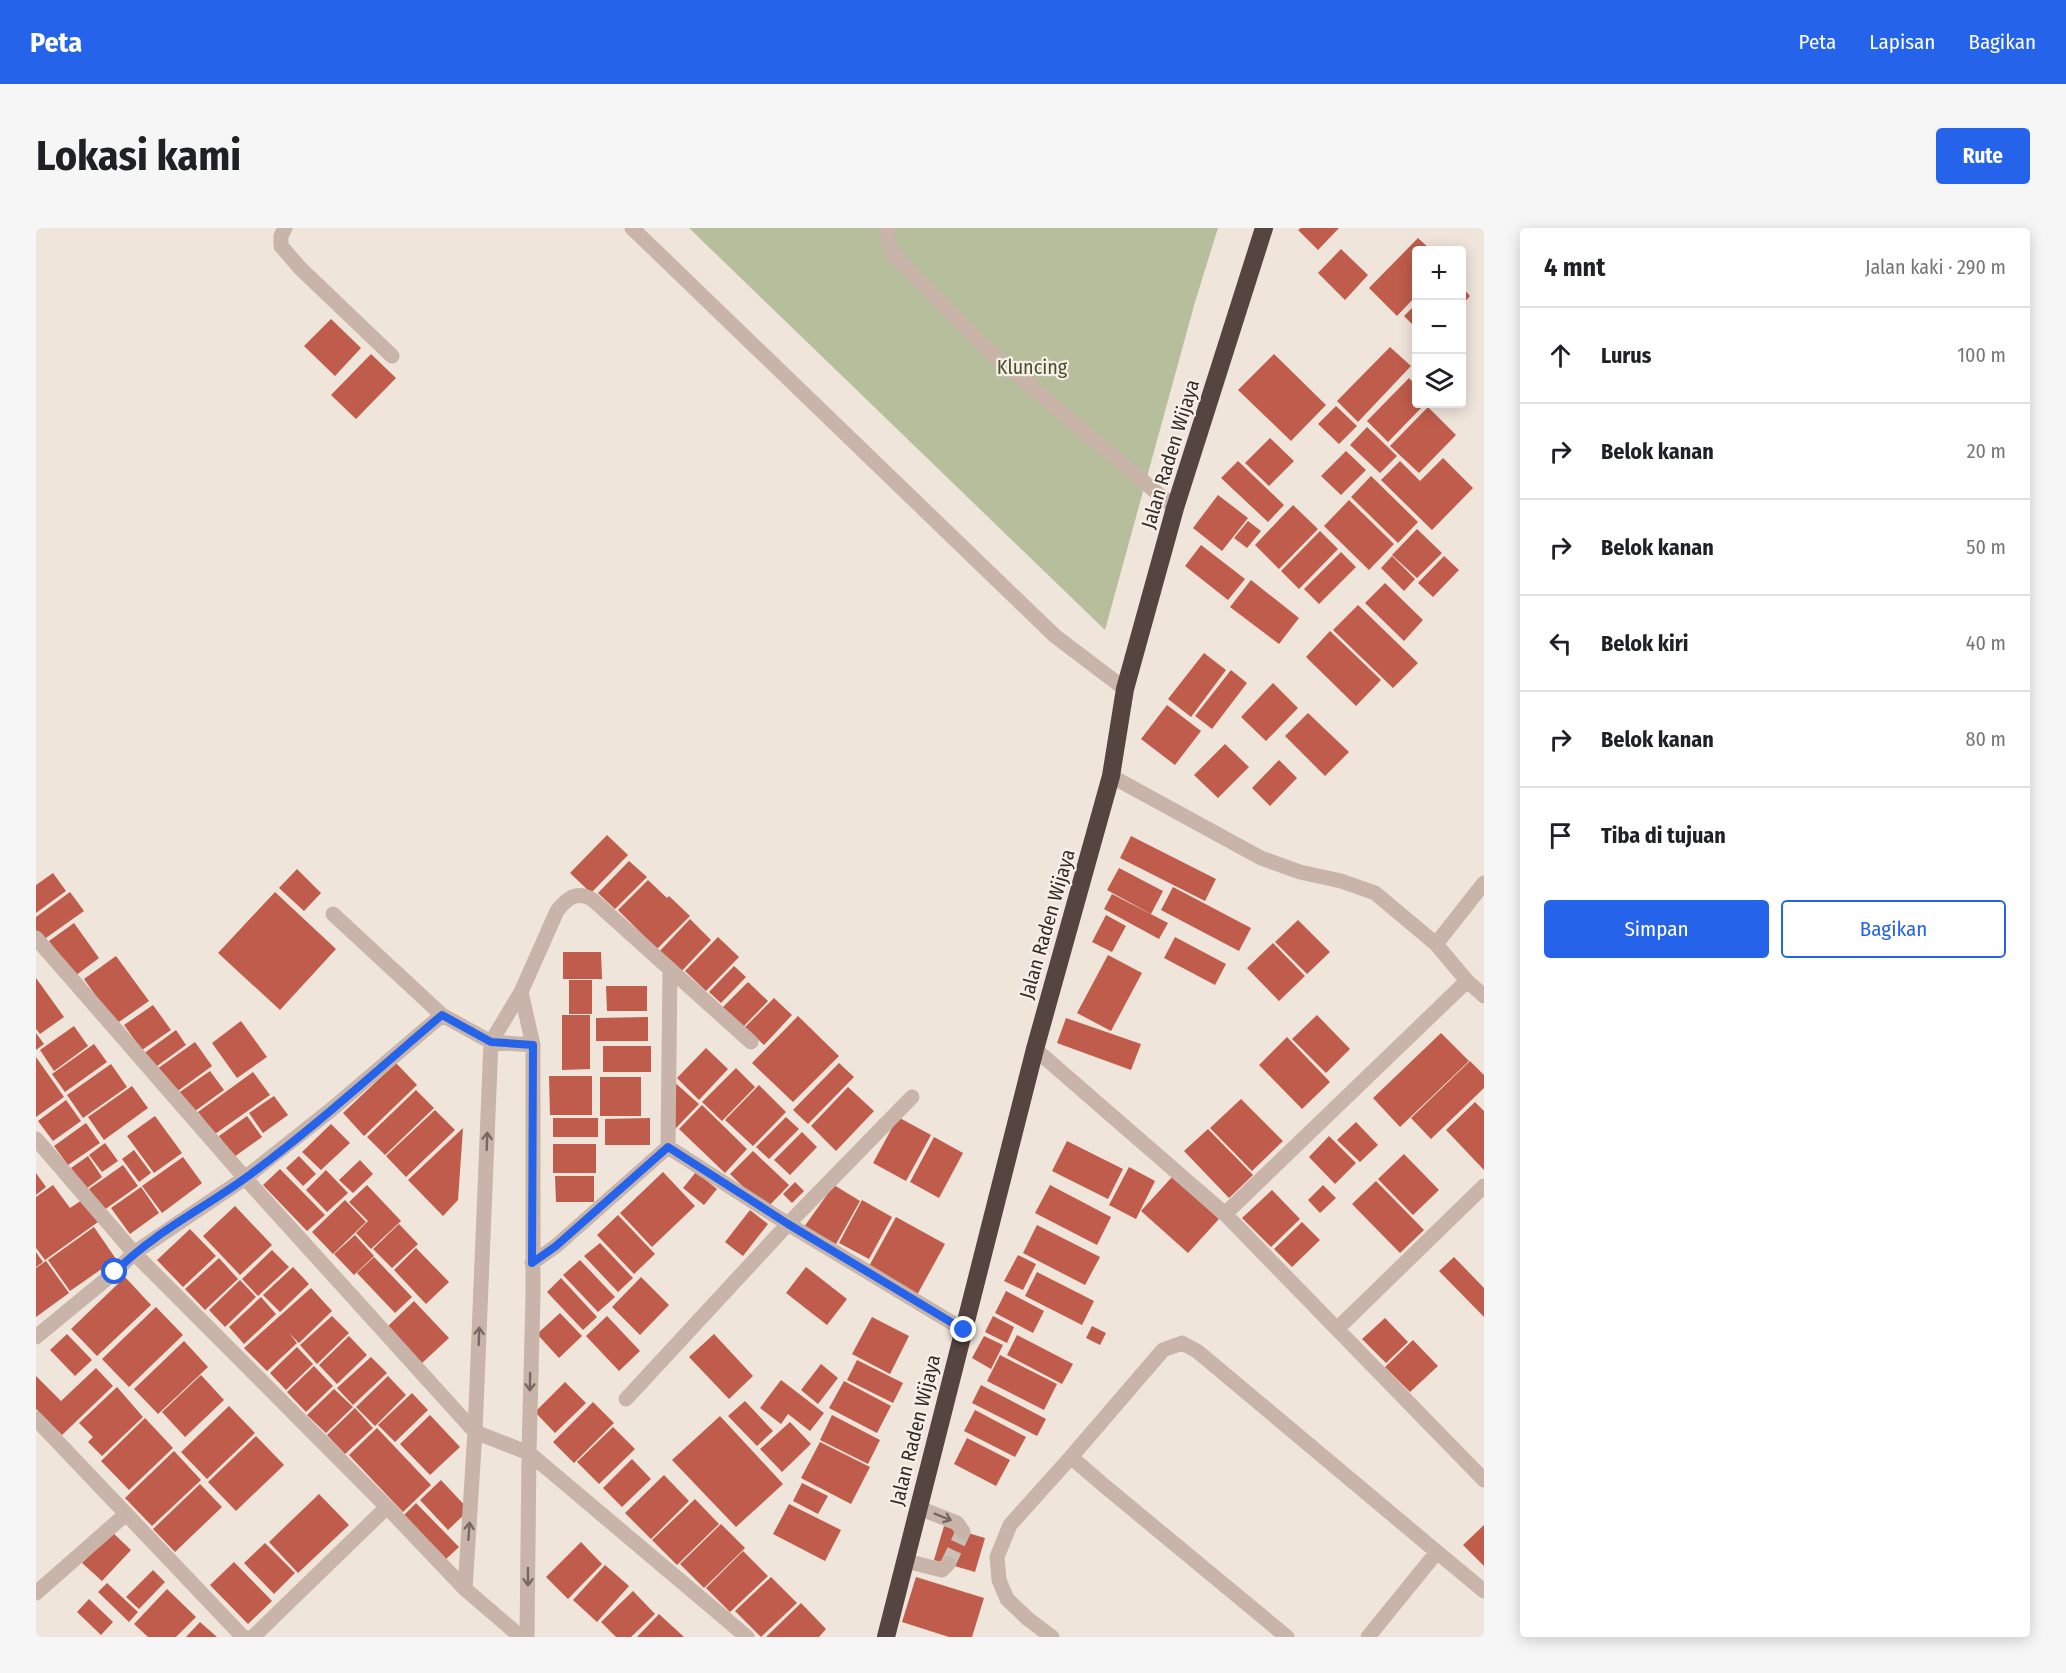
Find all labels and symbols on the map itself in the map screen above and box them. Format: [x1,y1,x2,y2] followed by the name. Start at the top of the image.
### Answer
[997,355,1068,379] park label: Kluncing
[1136,377,1204,531] street label: Jalan Raden Wijaya
[1014,846,1080,1002] street label: Jalan Raden Wijaya
[481,1132,492,1152] one-way arrow
[101,1258,127,1284] route start
[950,1316,976,1342] route end
[473,1327,484,1347] one-way arrow
[885,1352,945,1508] street label: Jalan Raden Wijaya
[525,1371,536,1391] one-way arrow
[933,1512,952,1523] one-way arrow
[463,1521,474,1541] one-way arrow
[522,1566,534,1586] one-way arrow

